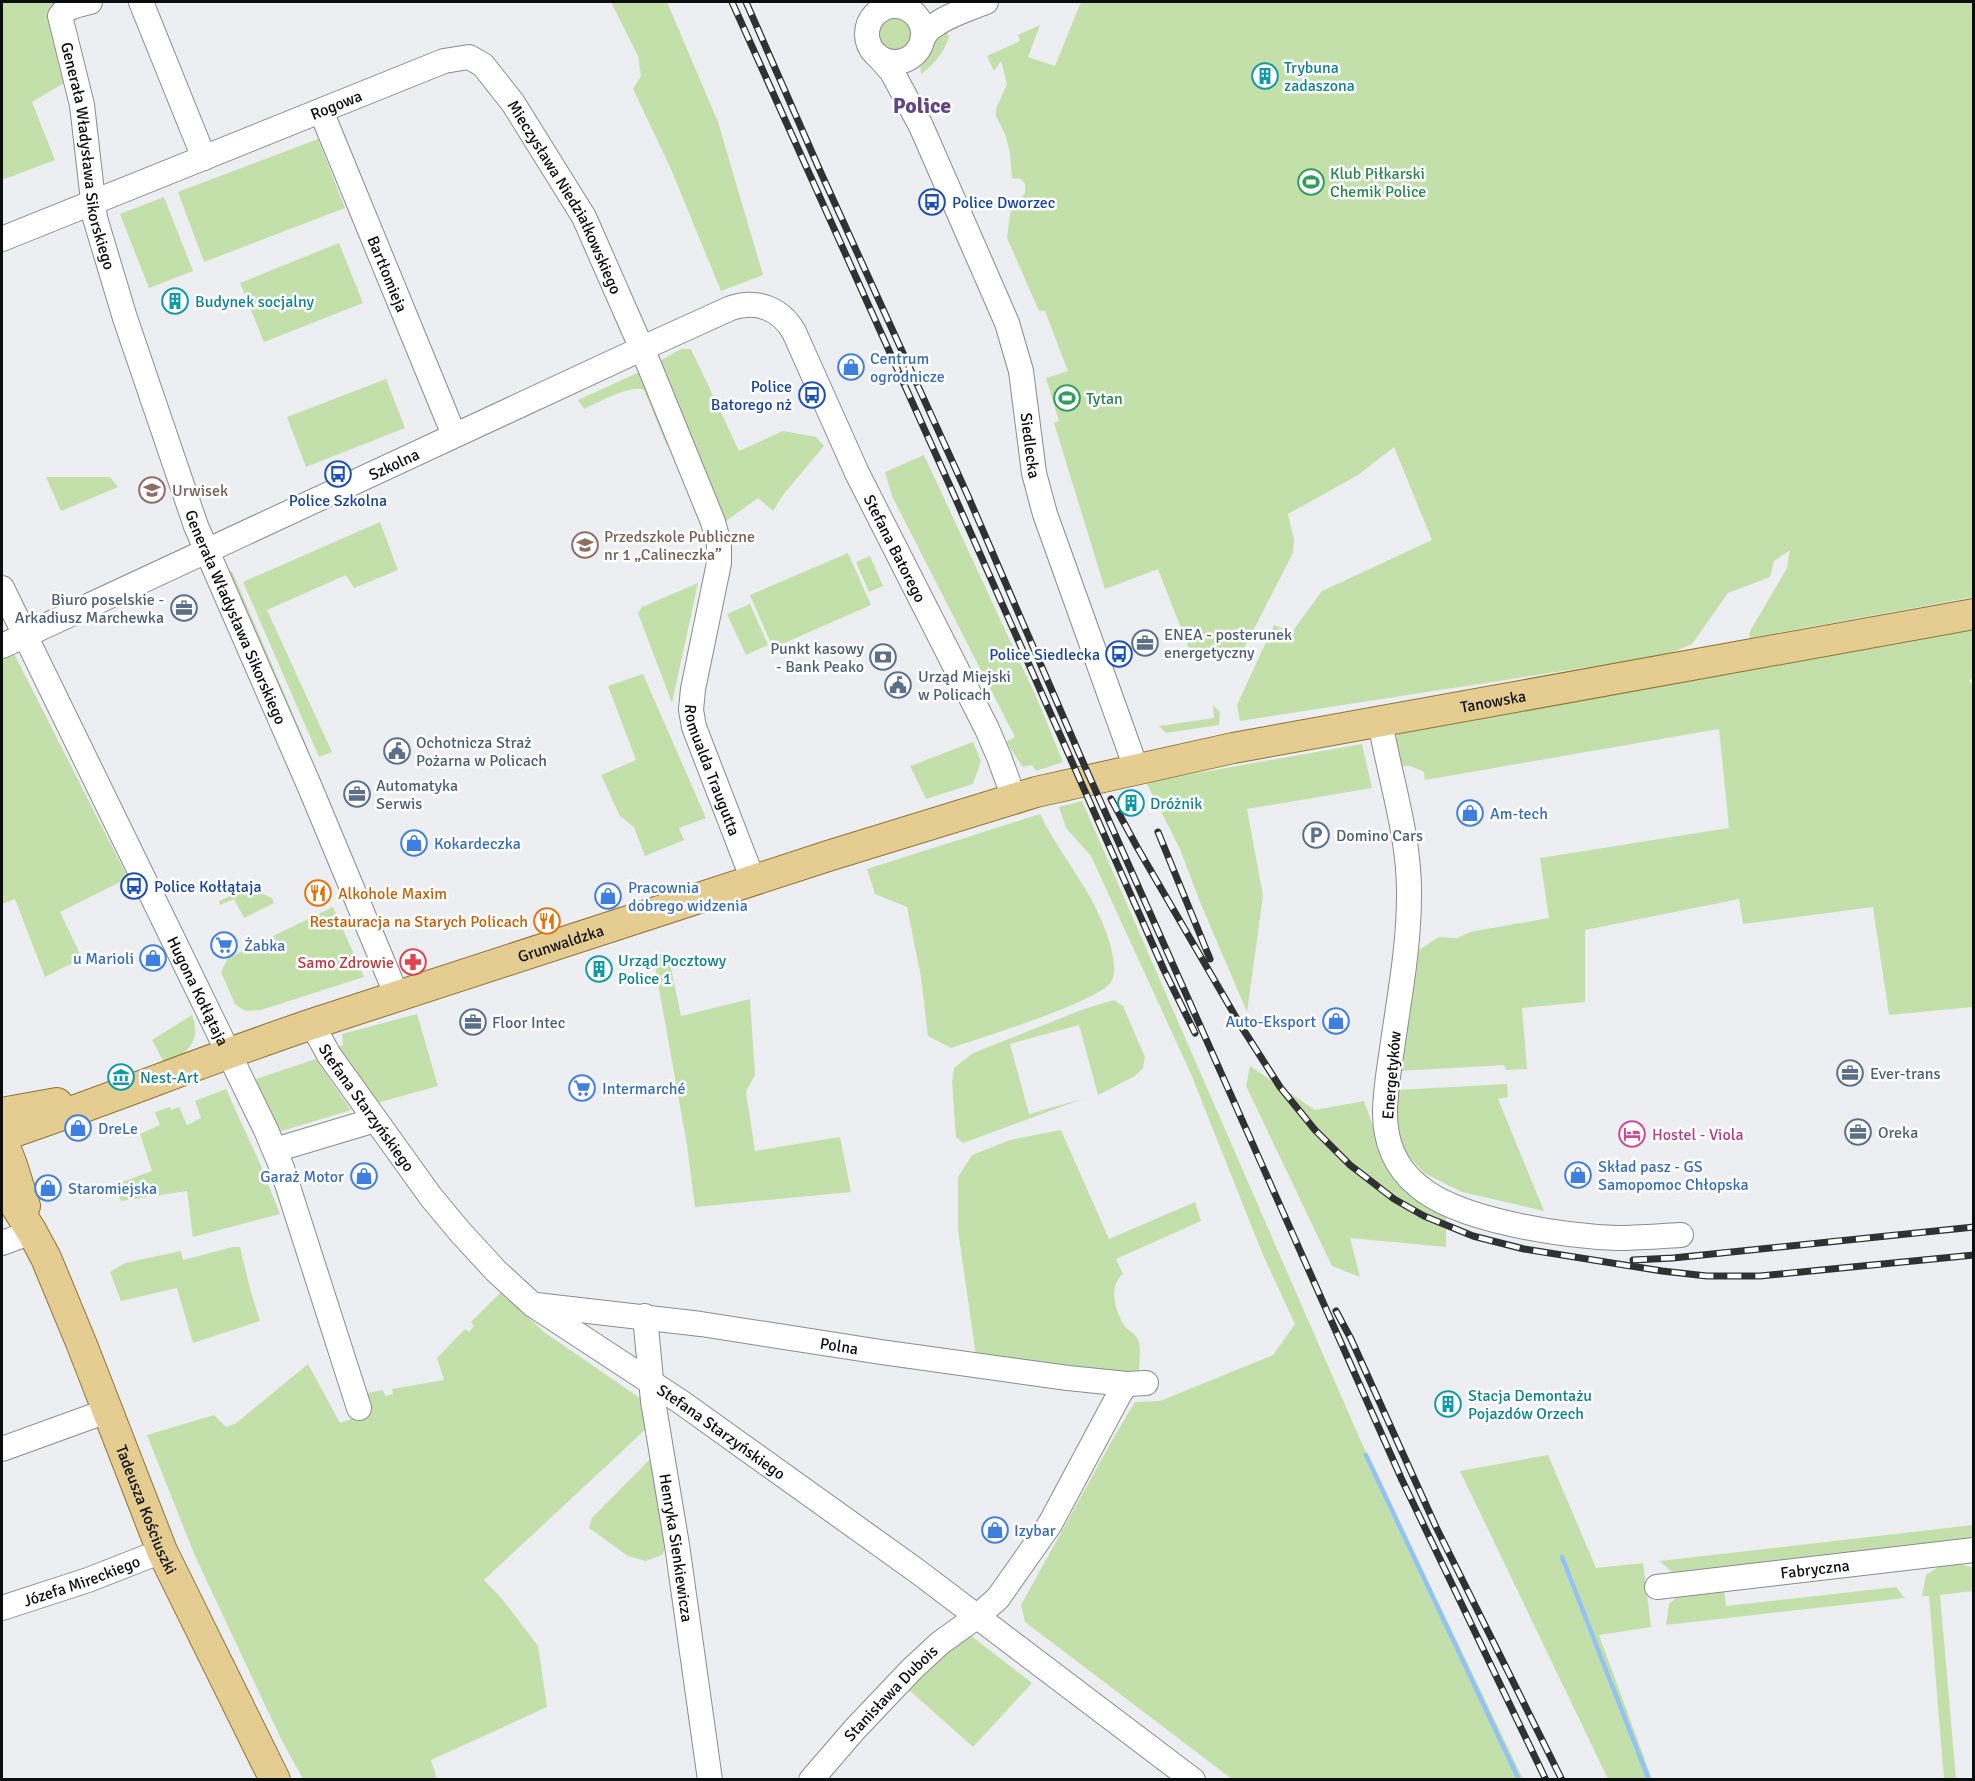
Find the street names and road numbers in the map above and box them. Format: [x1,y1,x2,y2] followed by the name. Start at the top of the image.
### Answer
[56,40,119,272] street label: Generała Władysława Sikorskiego
[308,86,365,125] street label: Rogowa
[503,97,626,297] street label: Mieczysława Niedziałkowskiego
[362,233,412,315] street label: Bartłomieja
[1015,412,1044,481] street label: Siedlecka
[366,444,423,485] street label: Szkolna
[859,492,930,606] street label: Stefana Batorego
[180,508,290,728] street label: Generała Władysława Sikorskiego
[1459,686,1528,718] street label: Tanowska
[680,703,744,839] street label: Romualda Traugutta
[515,921,606,967] street label: Grunwaldzka
[162,933,232,1049] street label: Hugona Kołłątaja
[1378,1030,1406,1120] street label: Energetyków
[314,1041,418,1176] street label: Stefana Starzyńskiego
[819,1334,860,1359] street label: Polna
[653,1380,789,1484] street label: Stefana Starzyńskiego
[111,1442,181,1578] street label: Tadeusza Kościuszki
[654,1472,697,1623] street label: Henryka Sienkiewicza
[21,1552,143,1611] street label: Józefa Mireckiego
[1779,1556,1851,1584] street label: Fabryczna
[840,1641,942,1746] street label: Stanisława Dubois

